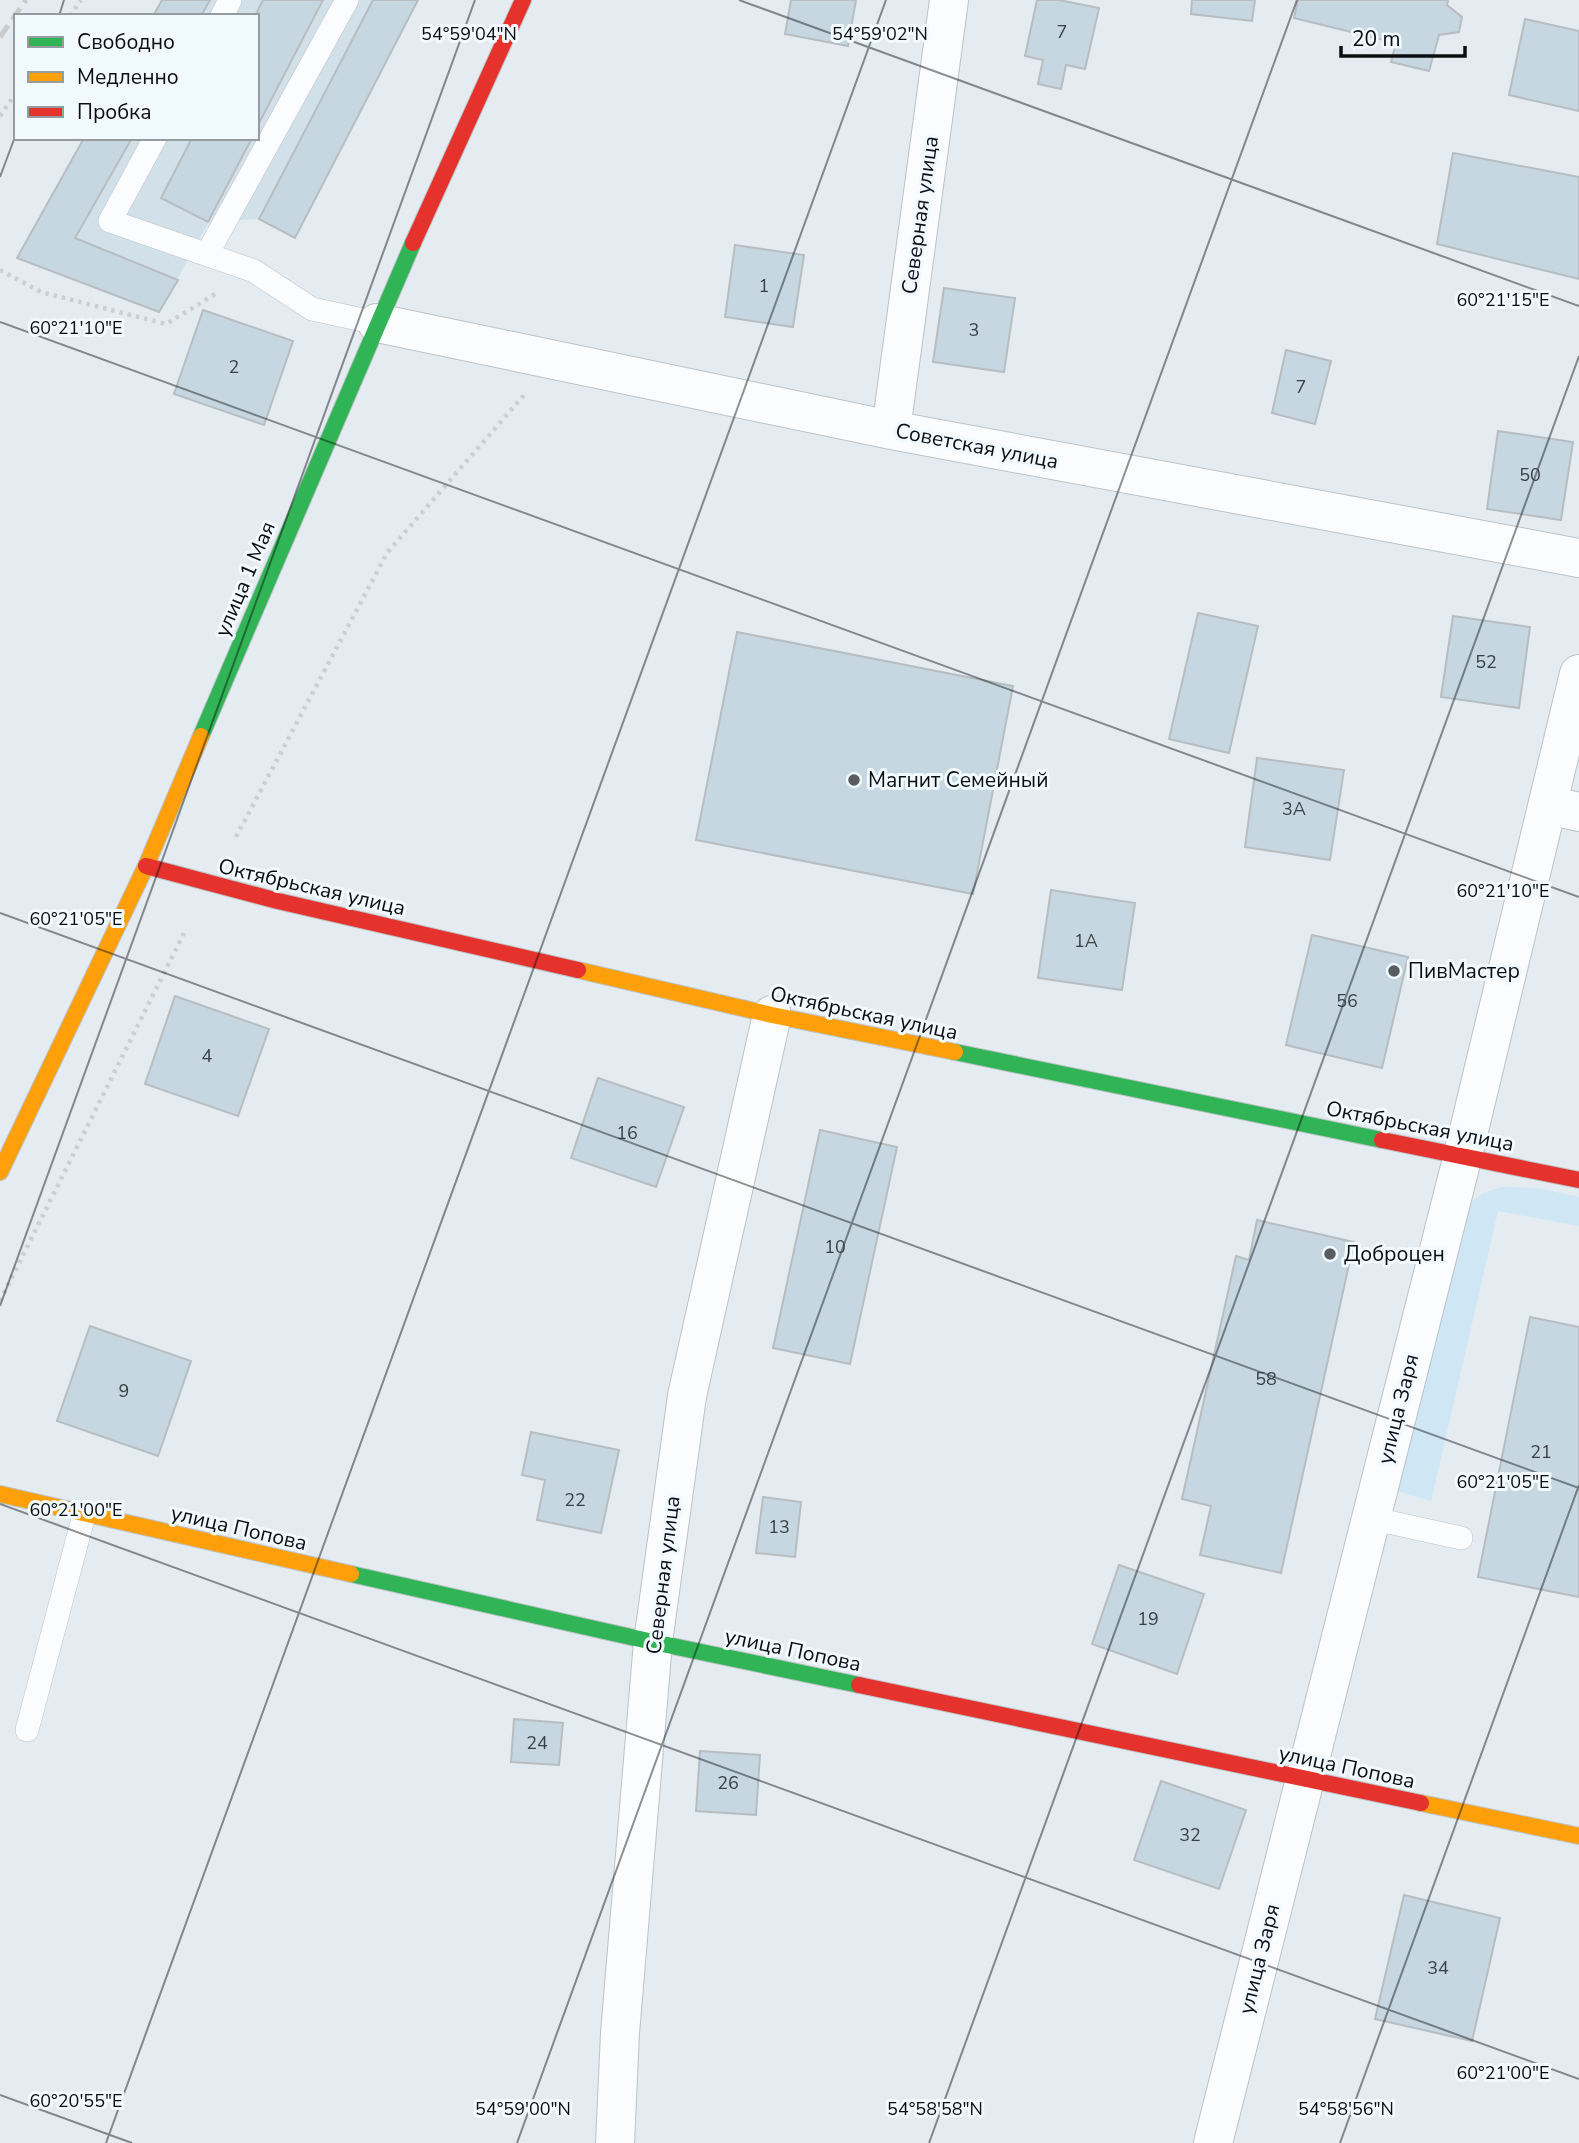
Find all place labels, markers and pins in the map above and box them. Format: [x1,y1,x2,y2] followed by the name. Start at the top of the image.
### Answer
[868,766,1048,794] place label: Магнит Семейный
[846,772,862,788] marker: Магнит Семейный
[1408,957,1520,985] place label: ПивМастер
[1386,963,1402,979] marker: ПивМастер
[1344,1240,1445,1268] place label: Доброцен
[1322,1246,1338,1262] marker: Доброцен

